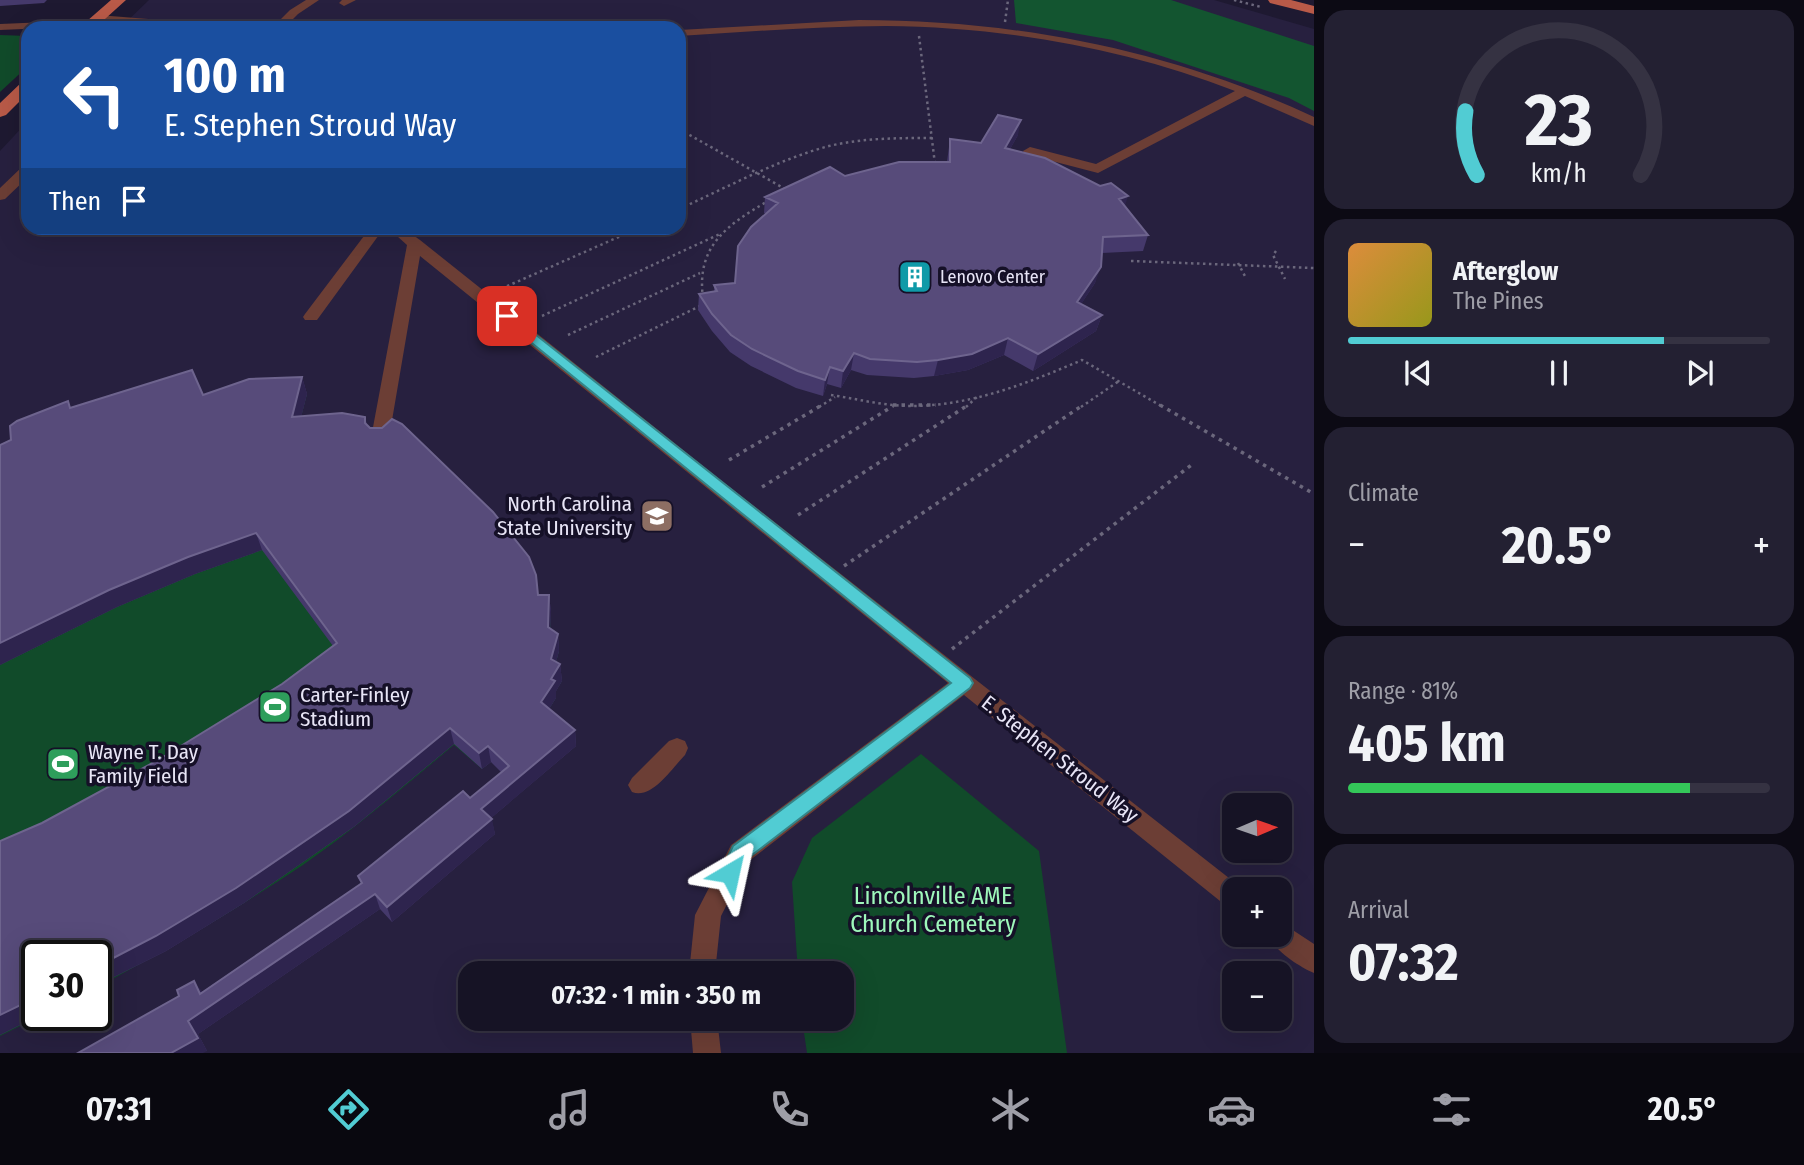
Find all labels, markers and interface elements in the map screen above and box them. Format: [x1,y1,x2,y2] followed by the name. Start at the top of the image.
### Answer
[164,46,286,105] text: 100 m
[49,49,140,140] icon: left
[1524,78,1593,165] text: 23
[164,106,456,144] text: E. Stephen Stroud Way
[1531,159,1587,189] text: km/h
[115,182,153,220] icon: arrive
[49,186,101,217] text: Then
[1453,256,1558,287] text: Afterglow
[896,258,934,296] building icon: Lenovo Center
[940,266,1046,288] place label: Lenovo Center
[477,286,537,346] pin
[1453,287,1544,315] text: The Pines
[488,297,526,335] icon: arrive
[1399,354,1437,392] icon: previous
[1540,354,1578,392] icon: pause
[1681,354,1719,392] icon: next
[1348,479,1419,507] text: Climate
[497,491,633,541] place label: North Carolina State University
[638,497,676,535] school or university icon: North Carolina State University
[1502,514,1616,577] text: 20.5°
[1348,522,1365,568] text: −
[1753,522,1770,568] text: +
[1348,677,1458,705] text: Range · 81%
[300,682,410,732] place label: Carter-Finley Stadium
[256,688,294,726] sports icon: Carter-Finley Stadium
[976,690,1144,829] street label: E. Stephen Stroud Way
[1348,712,1506,775] text: 405 km
[88,739,199,789] place label: Wayne T. Day Family Field
[44,745,82,783] sports icon: Wayne T. Day Family Field
[1222,793,1292,863] north arrow
[1222,793,1292,1031] map controls
[693,836,767,910] position arrow
[1222,877,1292,947] button: +
[850,882,1016,938] park label: Lincolnville AME Church Cemetery
[1348,896,1409,924] text: Arrival
[1348,931,1459,994] text: 07:32
[21,940,112,1031] speed limit sign: 30
[1222,961,1292,1031] button: −
[551,980,761,1011] text: 07:32 · 1 min · 350 m
[324,1085,373,1134] icon: directions
[545,1085,594,1134] icon: music
[765,1085,814,1134] icon: phone
[986,1085,1035,1134] icon: climate
[1207,1085,1256,1134] icon: car
[1427,1085,1476,1134] icon: filters
[86,1090,152,1128] text: 07:31
[1648,1090,1718,1128] text: 20.5°

